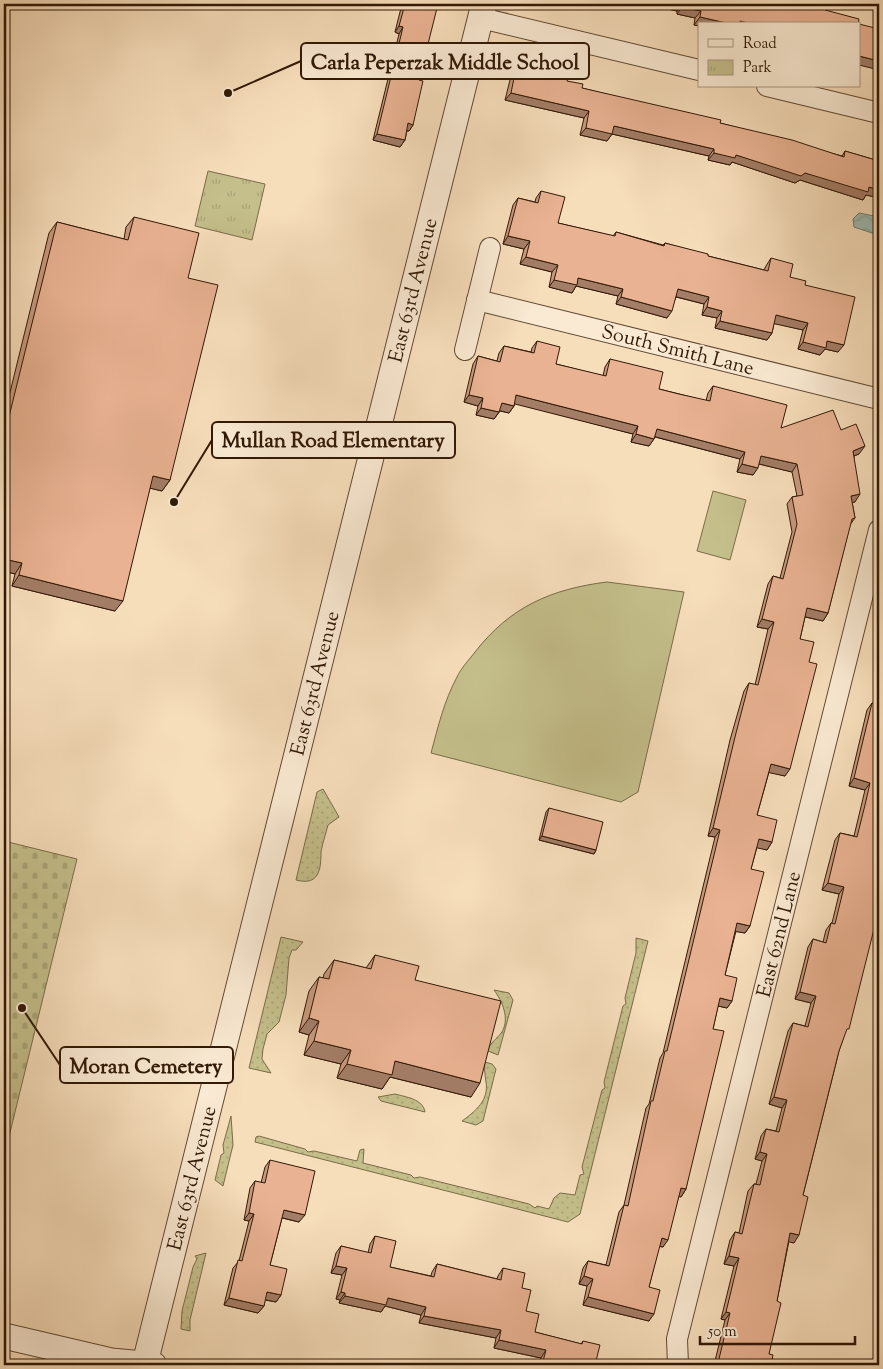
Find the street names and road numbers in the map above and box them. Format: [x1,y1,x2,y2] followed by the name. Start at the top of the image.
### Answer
[382,215,446,366] street label: East 63rd Avenue
[598,318,757,384] street label: South Smith Lane
[284,608,348,759] street label: East 63rd Avenue
[751,869,810,1001] street label: East 62nd Lane
[161,1103,225,1254] street label: East 63rd Avenue

